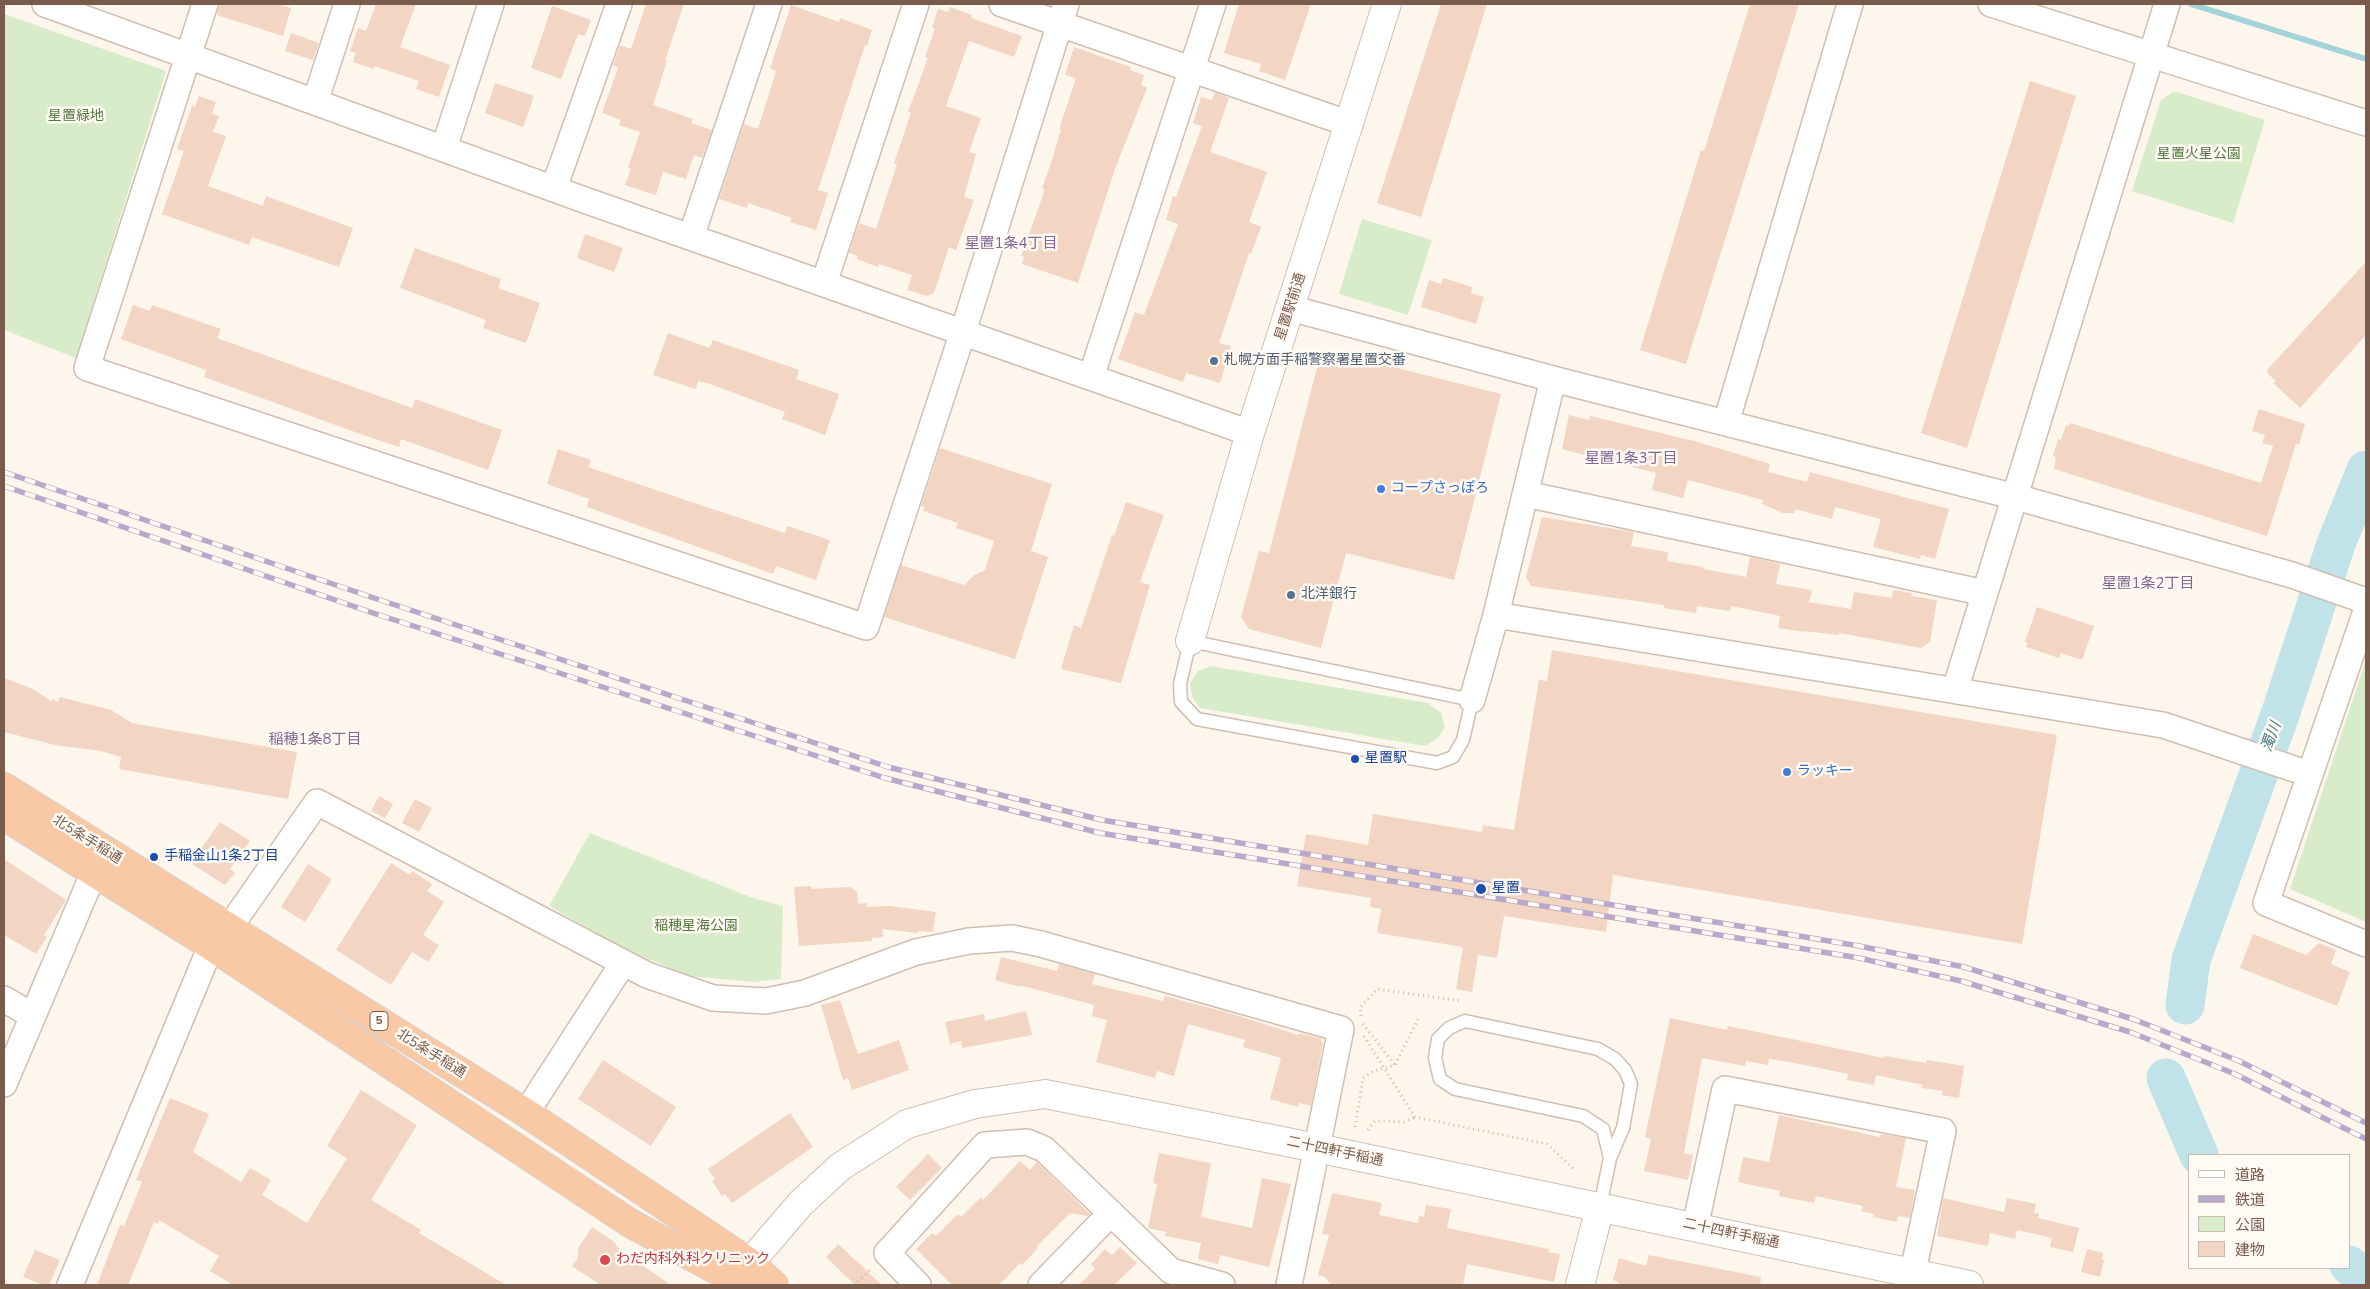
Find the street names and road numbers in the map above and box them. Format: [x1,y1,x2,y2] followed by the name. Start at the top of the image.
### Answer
[1272,271,1310,343] street label: 星置駅前通
[49,812,125,868] street label: 北5条手稲通
[370,1011,388,1030] road number: 5
[393,1026,469,1082] street label: 北5条手稲通
[1285,1134,1385,1170] street label: 二十四軒手稲通
[1681,1216,1781,1252] street label: 二十四軒手稲通

